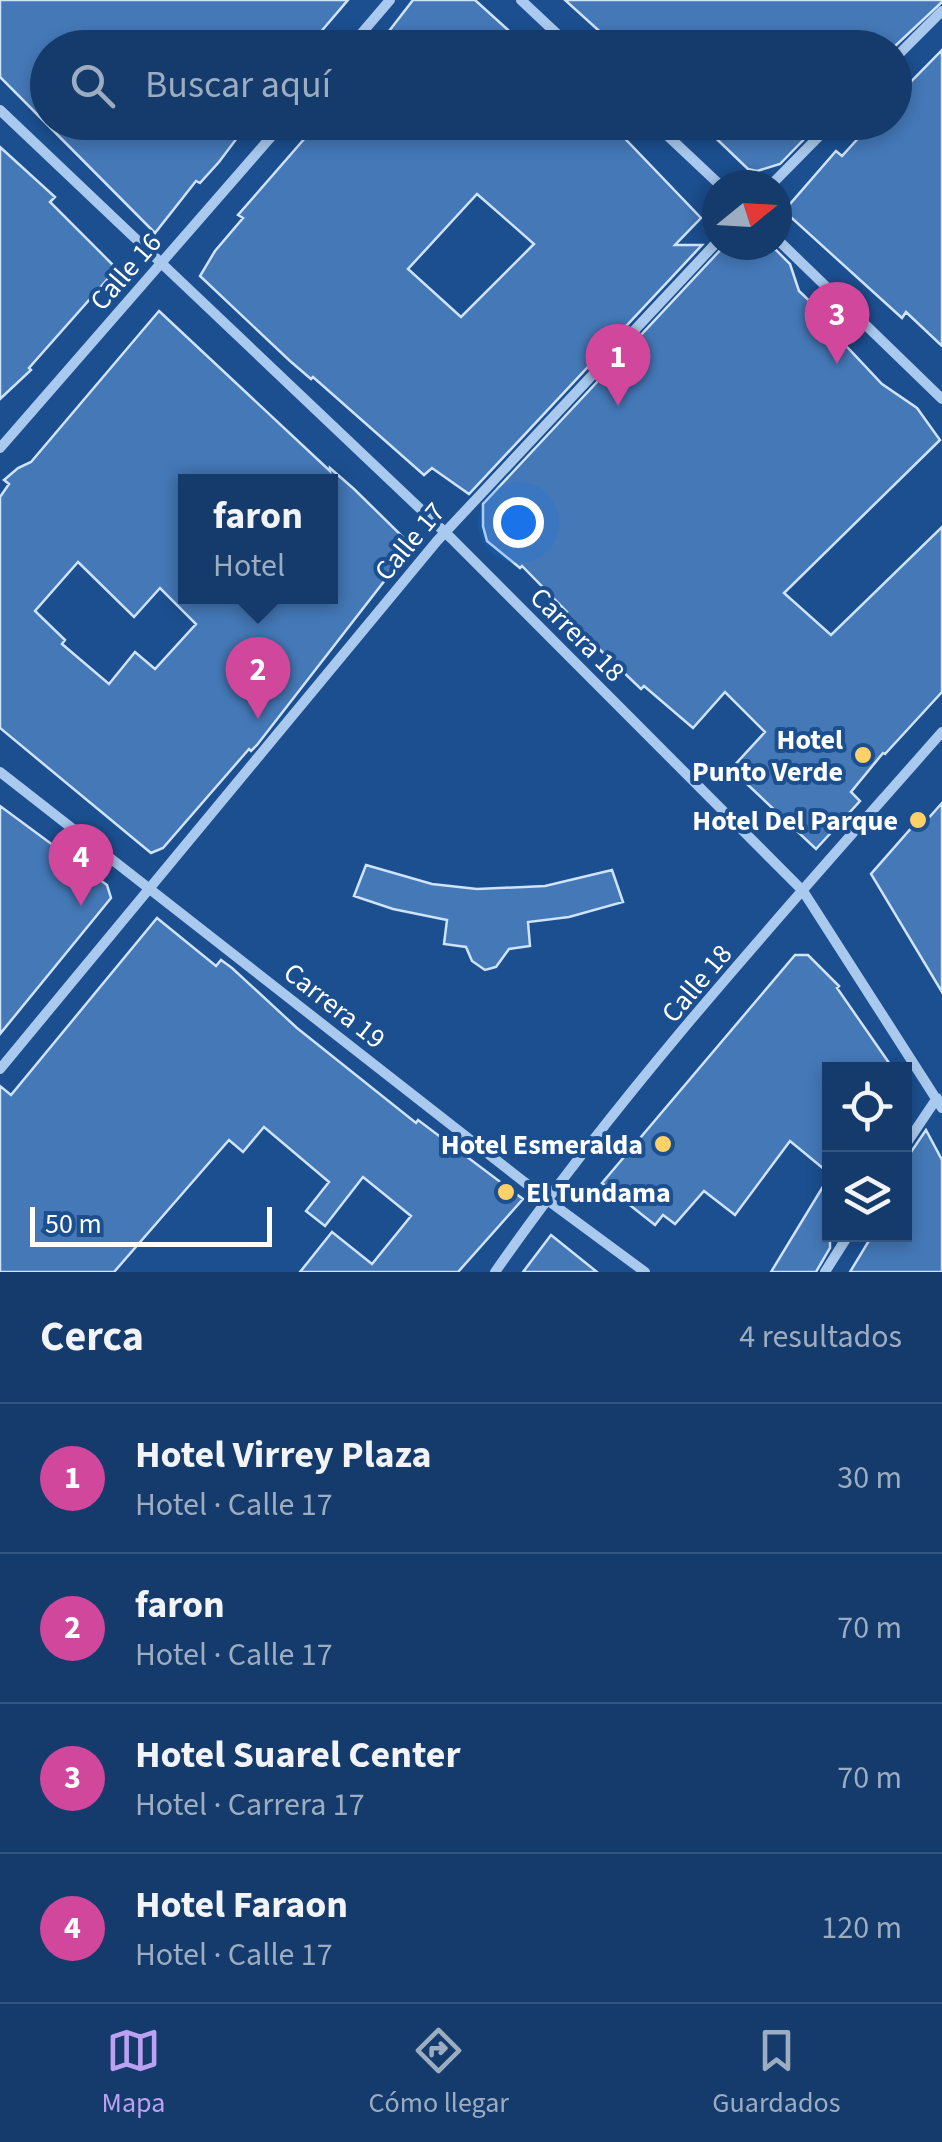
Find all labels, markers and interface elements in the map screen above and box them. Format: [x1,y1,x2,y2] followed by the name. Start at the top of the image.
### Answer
[30,30,912,140] search box
[65,58,120,113] icon: search
[145,58,331,112] text: Buscar aquí
[702,170,792,260] north arrow
[81,224,171,319] street label: Calle 16
[804,282,870,364] pin: 3
[586,324,650,406] pin: 1
[178,474,338,604] popup
[213,489,303,543] text: faron
[365,494,455,590] street label: Calle 17
[493,497,544,548] your location
[213,543,285,589] text: Hotel
[521,578,634,691] street label: Carrera 18
[226,636,290,719] pin: 2
[692,720,843,792] place label: Hotel Punto Verde
[852,744,874,766] marker: Hotel Punto Verde
[692,801,898,841] place label: Hotel Del Parque
[907,809,929,831] marker: Hotel Del Parque
[48,824,114,906] pin: 4
[652,936,742,1032] street label: Calle 18
[275,953,394,1058] street label: Carrera 19
[822,1062,912,1242] map controls
[822,1062,912,1152] button: locate
[441,1125,643,1165] place label: Hotel Esmeralda
[652,1133,674,1155] marker: Hotel Esmeralda
[822,1152,912,1242] button: layers
[526,1173,671,1213] place label: El Tundama
[495,1181,517,1203] marker: El Tundama
[30,1202,272,1246] scale bar
[45,1204,102,1244] text: 50 m
[40,1307,144,1367] text: Cerca
[739,1314,902,1360] text: 4 resultados
[135,1428,432,1482] text: Hotel Virrey Plaza
[64,1455,81,1501] text: 1
[837,1455,902,1501] text: 30 m
[135,1482,333,1528] text: Hotel · Calle 17
[135,1578,225,1632] text: faron
[64,1605,81,1651] text: 2
[837,1605,902,1651] text: 70 m
[135,1632,333,1678] text: Hotel · Calle 17
[135,1728,461,1782] text: Hotel Suarel Center
[64,1755,81,1801] text: 3
[837,1755,902,1801] text: 70 m
[135,1782,365,1828] text: Hotel · Carrera 17
[135,1878,348,1932] text: Hotel Faraon
[64,1905,81,1951] text: 4
[821,1905,902,1951] text: 120 m
[135,1932,333,1978] text: Hotel · Calle 17
[102,2023,165,2123] tab: Mapa
[369,2023,509,2123] tab: Cómo llegar
[712,2023,840,2123] tab: Guardados

